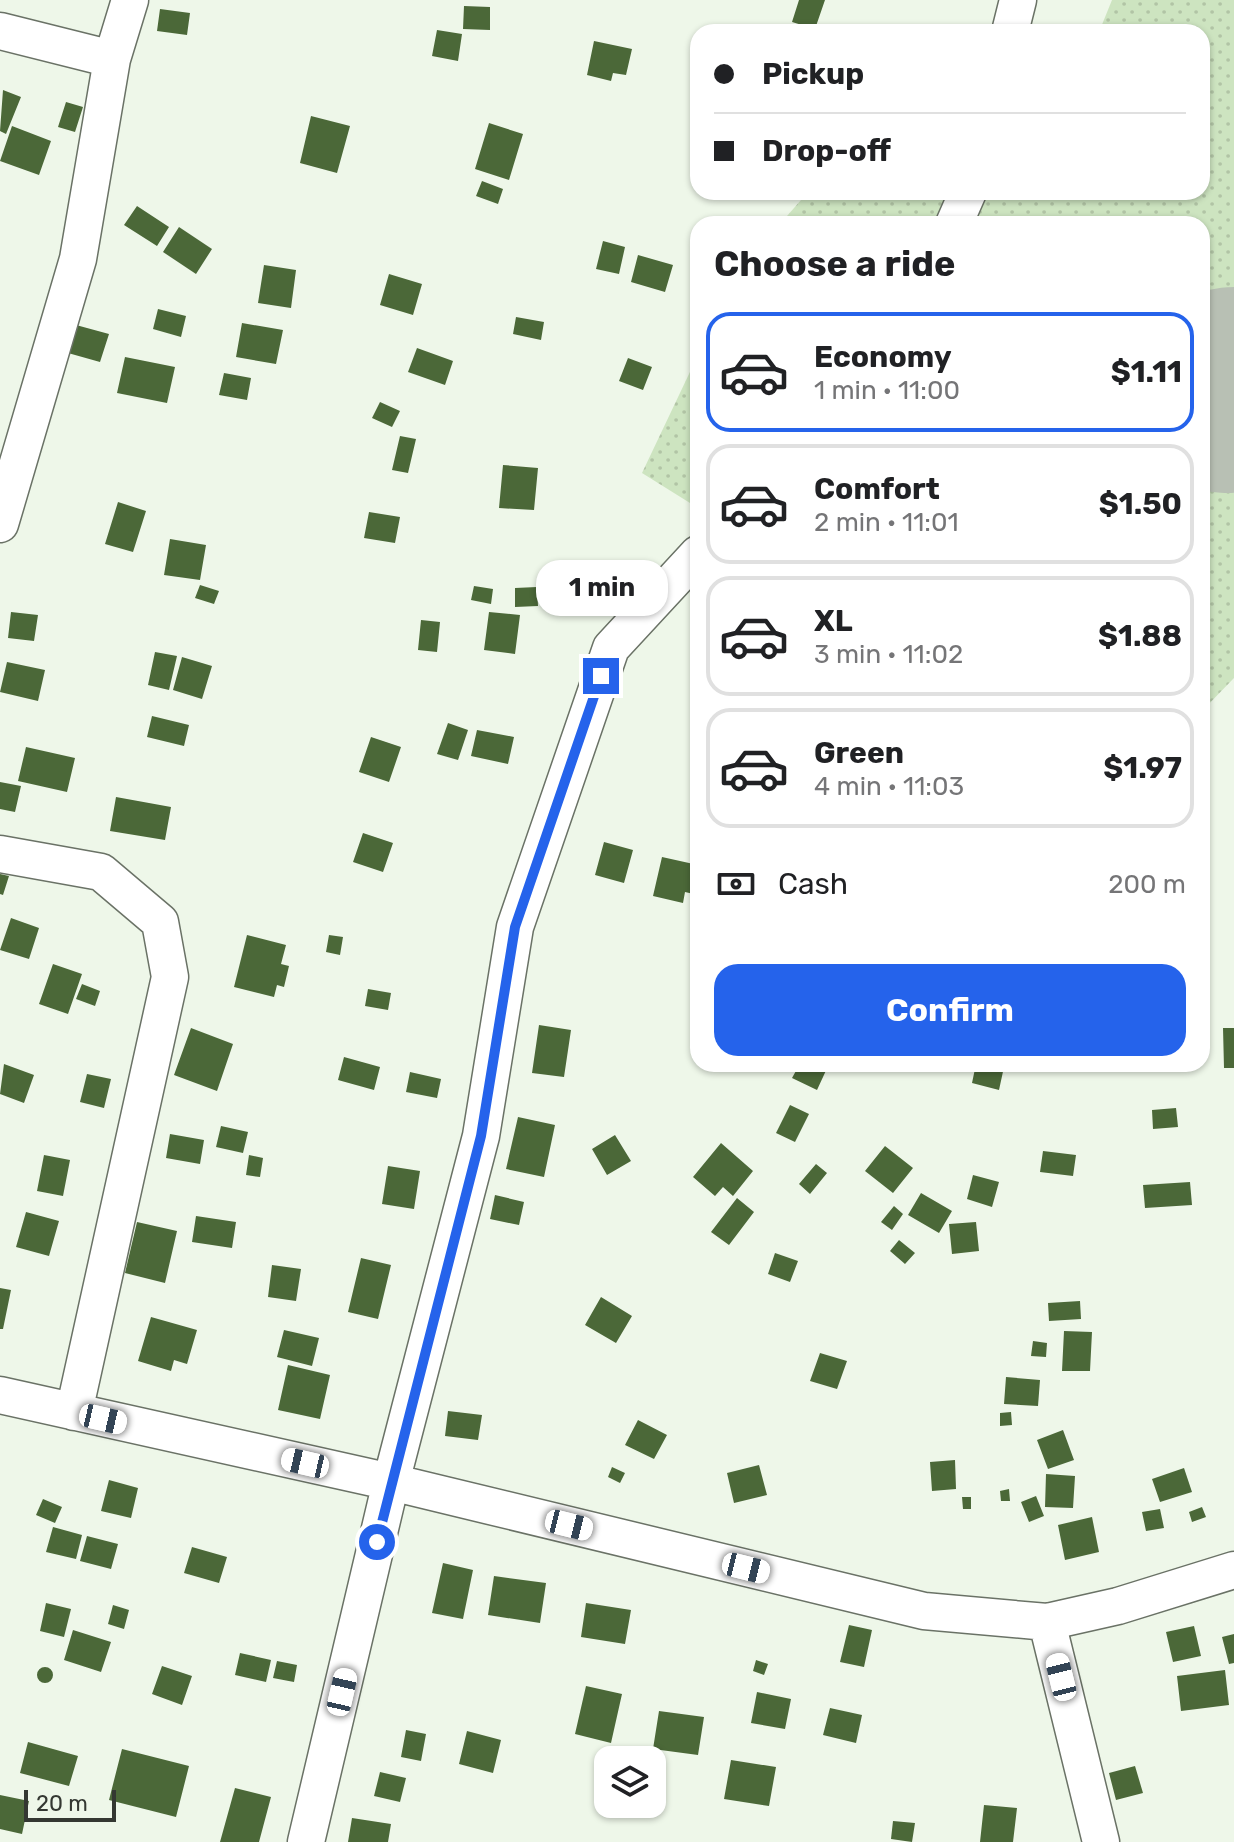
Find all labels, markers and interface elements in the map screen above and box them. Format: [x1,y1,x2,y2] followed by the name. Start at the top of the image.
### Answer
[762,56,864,92] text: Pickup
[762,133,891,169] text: Drop-off
[714,242,955,285] text: Choose a ride
[718,336,790,408] icon: car
[814,339,952,375] text: Economy
[1111,354,1182,390] text: $1.11
[814,375,960,406] text: 1 min · 11:00
[718,468,790,540] icon: car
[814,471,940,507] text: Comfort
[1099,486,1182,522] text: $1.50
[814,507,959,538] text: 2 min · 11:01
[535,560,667,616] callout: 1 min
[569,572,635,603] text: 1 min
[718,600,790,672] icon: car
[814,603,853,639] text: XL
[1098,618,1182,654] text: $1.88
[814,639,963,670] text: 3 min · 11:02
[583,658,619,694] route end
[718,732,790,804] icon: car
[814,735,904,771] text: Green
[1103,750,1182,786] text: $1.97
[814,771,964,802] text: 4 min · 11:03
[714,862,758,906] icon: cash
[778,866,848,902] text: Cash
[1108,869,1186,900] text: 200 m
[714,964,1186,1056] button: Confirm
[77,1402,129,1436] car
[279,1446,331,1480] car
[543,1508,595,1542] car
[359,1524,395,1560] route start
[720,1551,772,1585] car
[1044,1651,1078,1703] car
[325,1666,359,1718] car
[594,1746,666,1818] map controls
[594,1746,666,1818] button: layers
[24,1786,116,1822] scale bar
[36,1790,88,1817] text: 20 m

